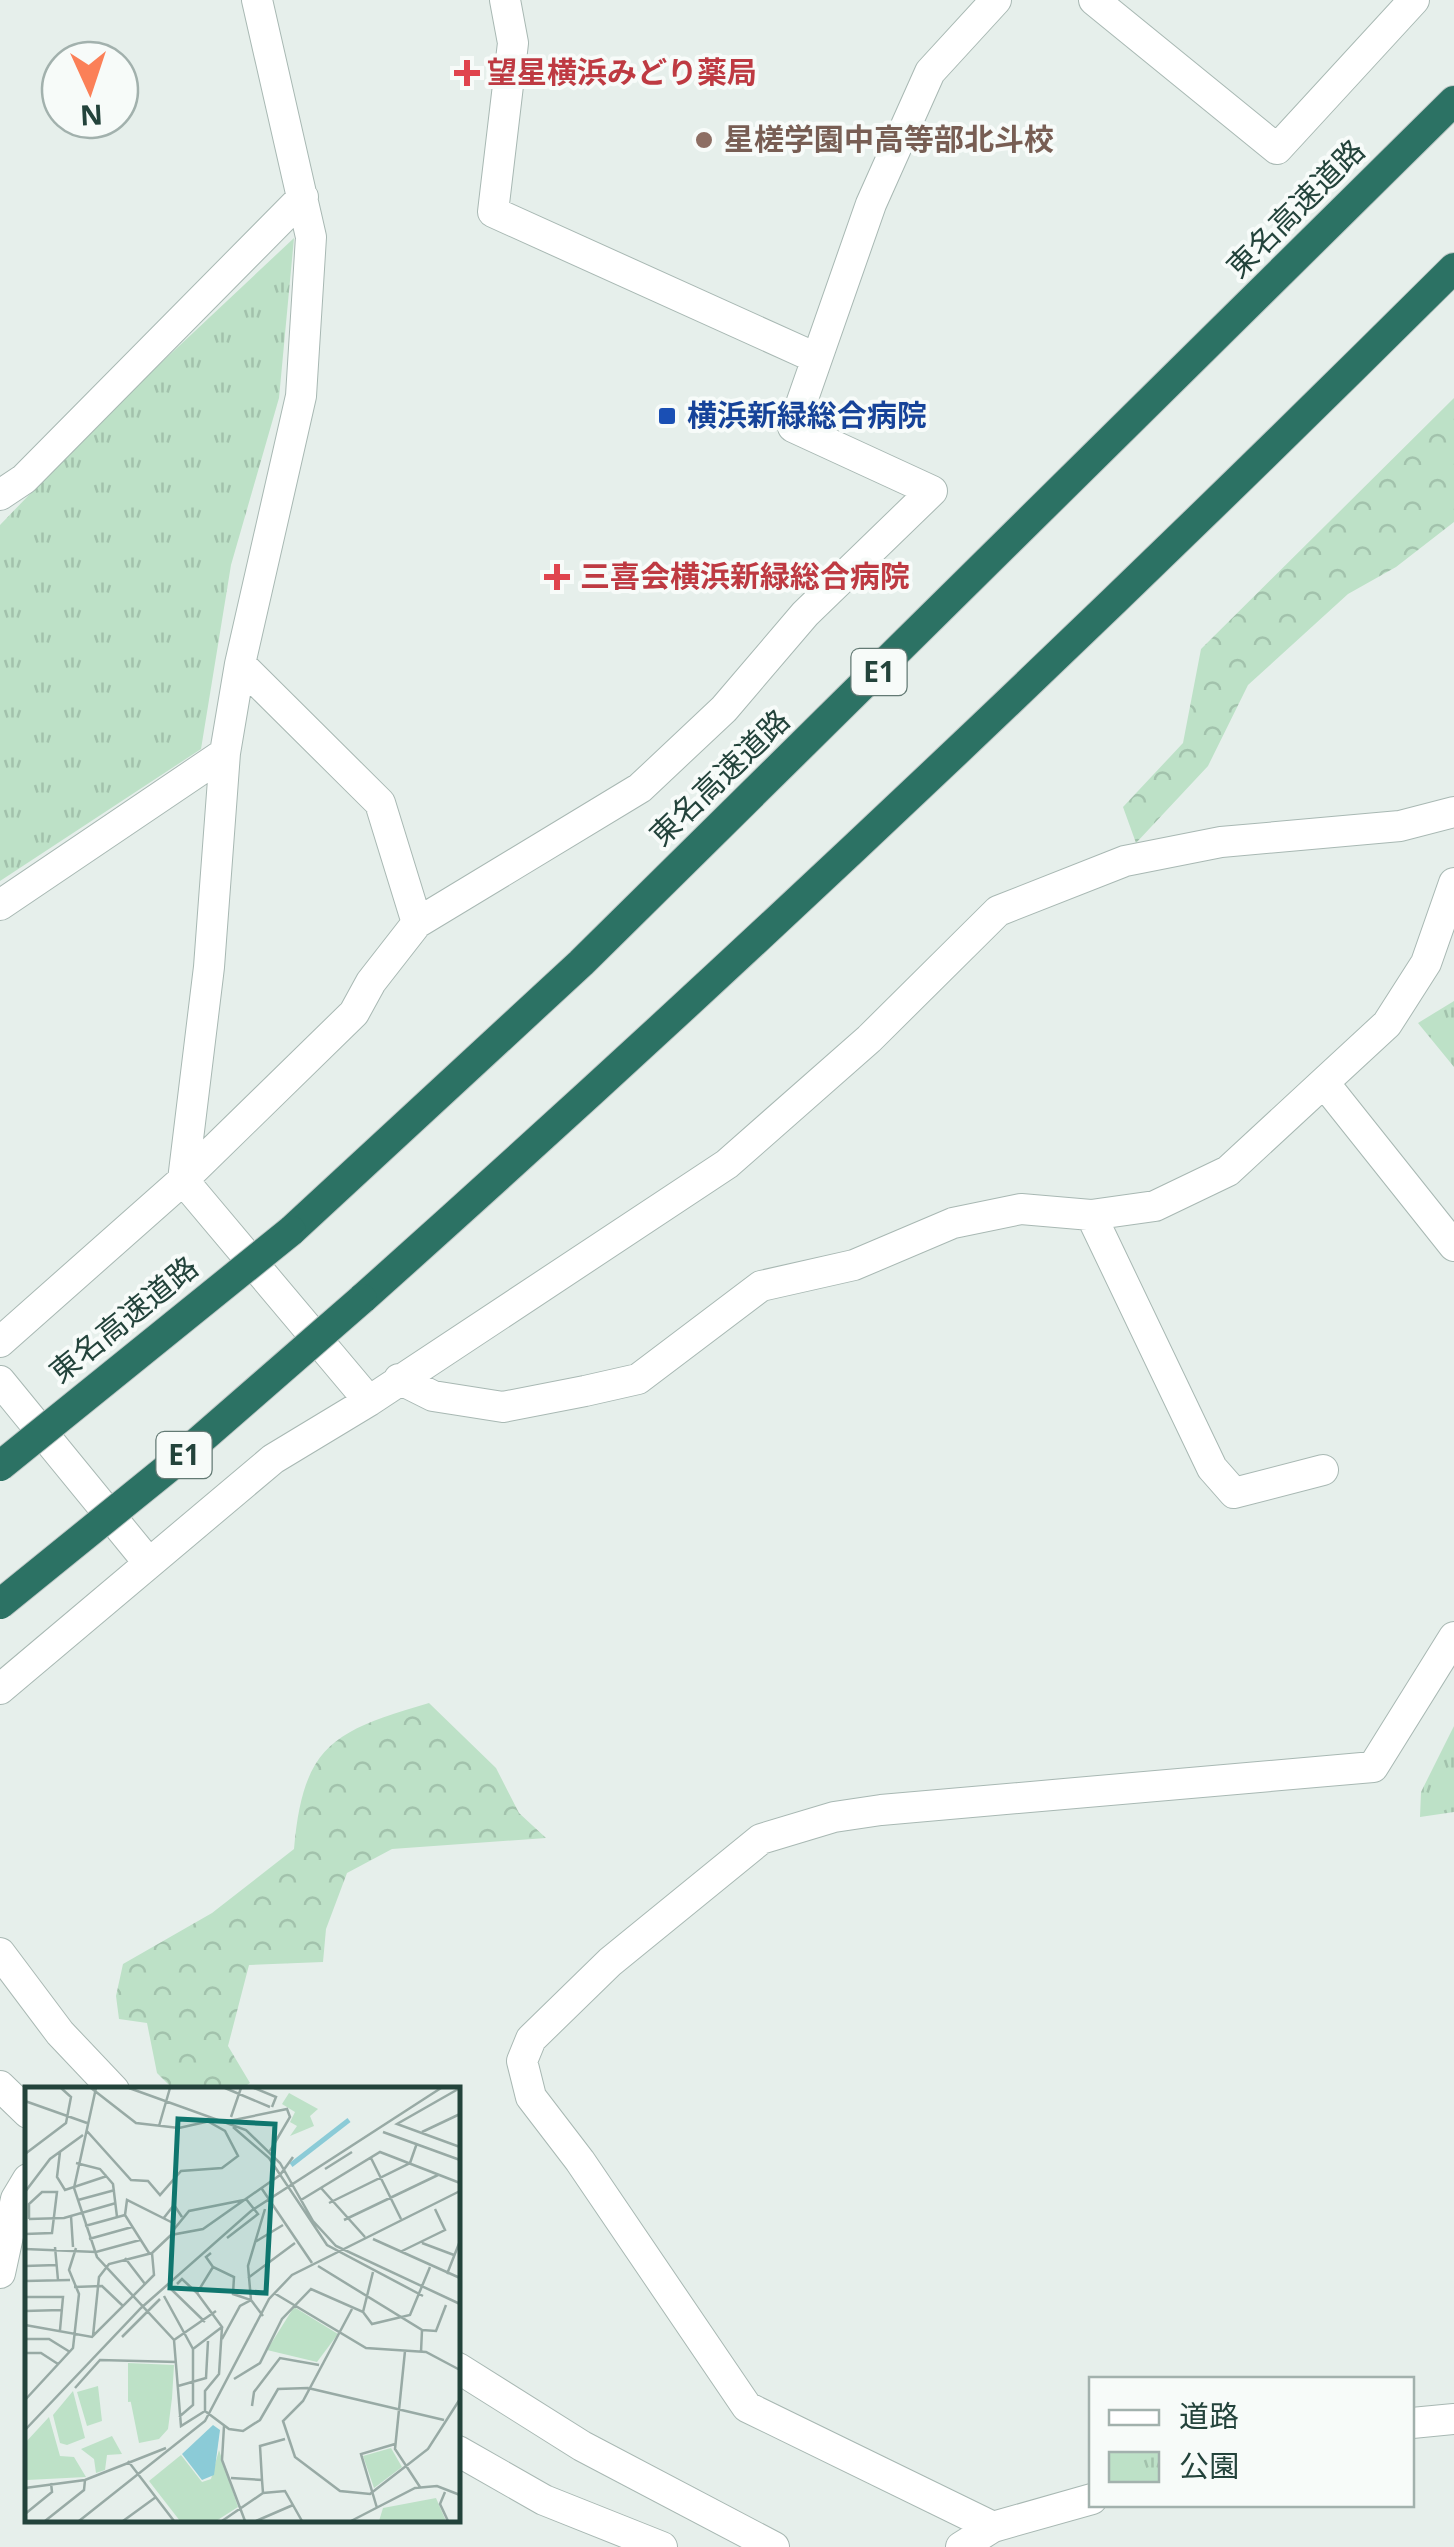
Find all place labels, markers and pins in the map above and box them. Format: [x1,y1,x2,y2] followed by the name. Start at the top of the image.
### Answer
[487,51,757,92] place label: 望星横浜みどり薬局
[456,62,478,84] marker: 望星横浜みどり薬局
[724,118,1054,159] place label: 星槎学園中高等部北斗校
[693,129,715,151] marker: 星槎学園中高等部北斗校
[687,394,927,435] place label: 横浜新緑総合病院
[656,405,678,427] marker: 横浜新緑総合病院
[580,555,910,596] place label: 三喜会横浜新緑総合病院
[544,564,570,590] marker: 三喜会横浜新緑総合病院

